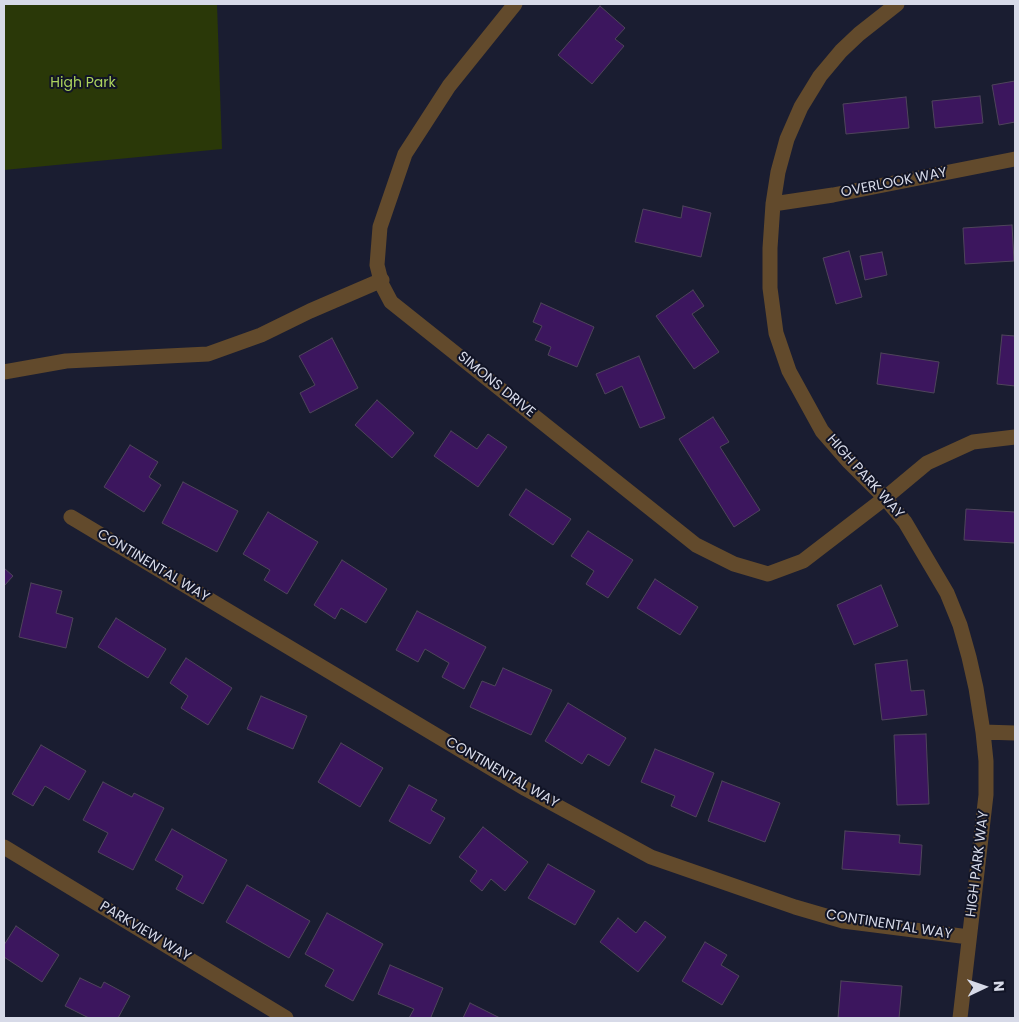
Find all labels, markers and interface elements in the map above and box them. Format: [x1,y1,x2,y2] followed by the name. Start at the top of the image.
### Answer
[50,75,116,91] park label: High Park
[840,164,948,202] street label: OVERLOOK WAY
[454,349,538,421] street label: SIMONS DRIVE
[823,432,907,522] street label: HIGH PARK WAY
[94,526,212,606] street label: CONTINENTAL WAY
[443,734,561,812] street label: CONTINENTAL WAY
[963,810,993,918] street label: HIGH PARK WAY
[96,898,194,966] street label: PARKVIEW WAY
[825,907,953,943] street label: CONTINENTAL WAY
[959,962,1009,1012] north arrow
[989,980,1009,992] text: N

